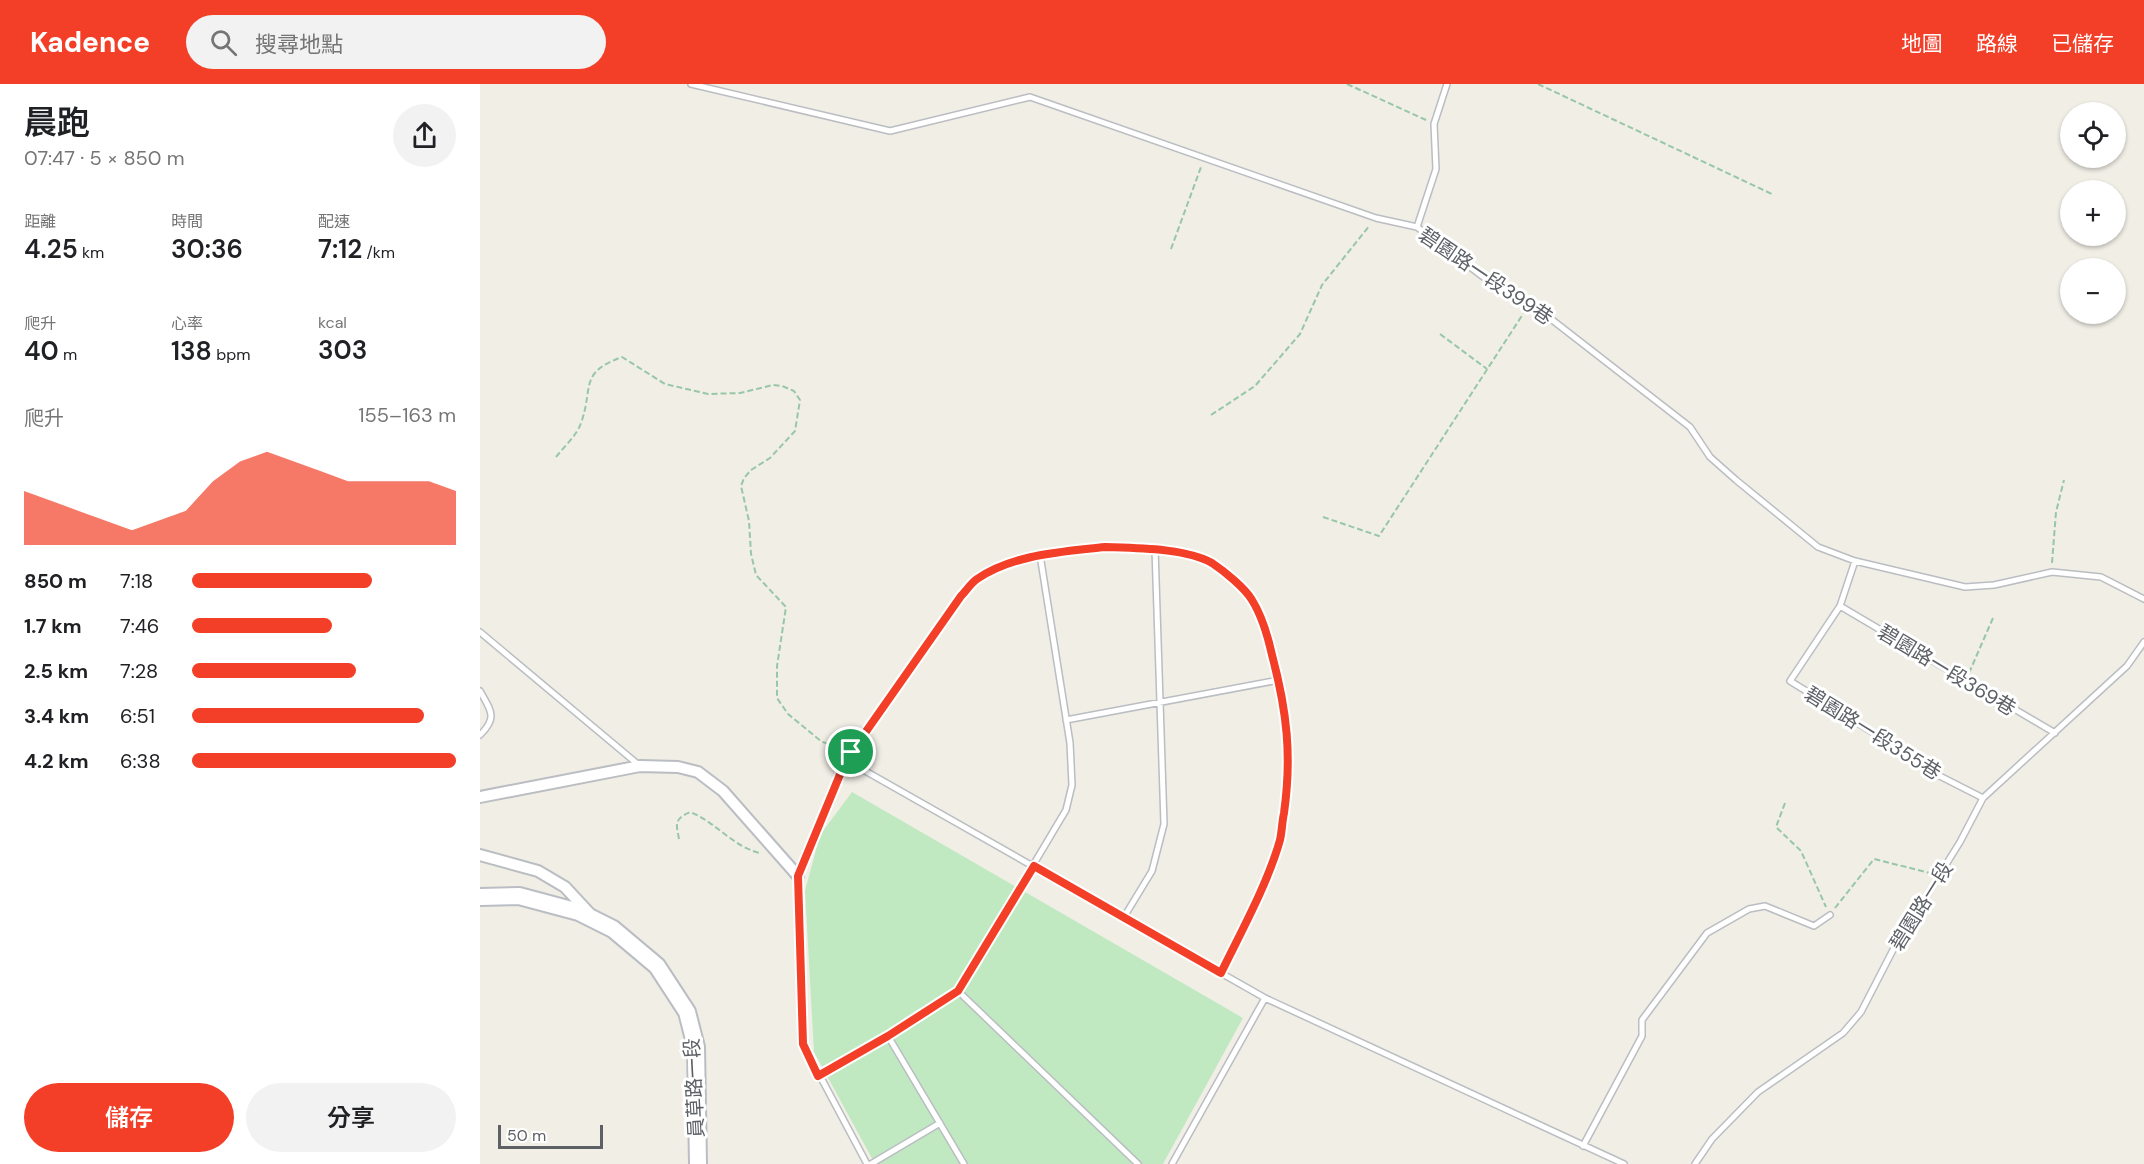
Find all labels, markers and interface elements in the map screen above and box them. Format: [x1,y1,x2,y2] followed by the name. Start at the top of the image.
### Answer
[186,15,606,69] search box
[30,24,150,61] text: Kadence
[207,26,240,59] icon: search
[255,30,343,59] text: 搜尋地點
[1901,30,1943,58] text: 地圖
[1976,30,2018,58] text: 路線
[2051,30,2114,58] text: 已儲存
[24,101,90,144] text: 晨跑
[2060,102,2126,324] map controls
[2060,102,2126,168] button: locate
[393,104,456,167] button: share
[24,145,185,171] text: 07:47 · 5 × 850 m
[2060,180,2126,246] button: +
[24,211,56,232] text: 距離
[171,211,203,232] text: 時間
[318,211,350,232] text: 配速
[1414,222,1558,330] street label: 碧園路一段399巷
[24,232,78,266] text: 4.25
[171,232,243,266] text: 30:36
[318,232,362,266] text: 7:12
[78,242,104,263] text: km
[362,242,395,263] text: /km
[2060,258,2126,324] button: −
[318,312,347,333] text: kcal
[24,313,56,334] text: 爬升
[171,313,203,334] text: 心率
[318,333,367,367] text: 303
[24,334,59,368] text: 40
[171,334,212,368] text: 138
[59,344,77,365] text: m
[212,344,250,365] text: bpm
[358,402,456,428] text: 155–163 m
[24,405,64,431] text: 爬升
[24,568,87,594] text: 850 m
[120,568,153,594] text: 7:18
[24,613,82,639] text: 1.7 km
[120,613,159,639] text: 7:46
[1873,619,2021,721] street label: 碧園路一段369巷
[24,658,88,684] text: 2.5 km
[120,658,158,684] text: 7:28
[1800,681,1946,785] street label: 碧園路一段355巷
[24,703,89,729] text: 3.4 km
[120,703,155,729] text: 6:51
[825,726,876,777] pin
[834,735,867,768] icon: arrive
[24,748,89,774] text: 4.2 km
[120,748,161,774] text: 6:38
[1883,857,1959,955] street label: 碧園路一段
[678,1037,710,1139] street label: 員草路一段
[24,1083,234,1152] button: 儲存
[246,1083,456,1152] button: 分享
[498,1122,603,1150] scale bar
[507,1125,546,1146] text: 50 m

